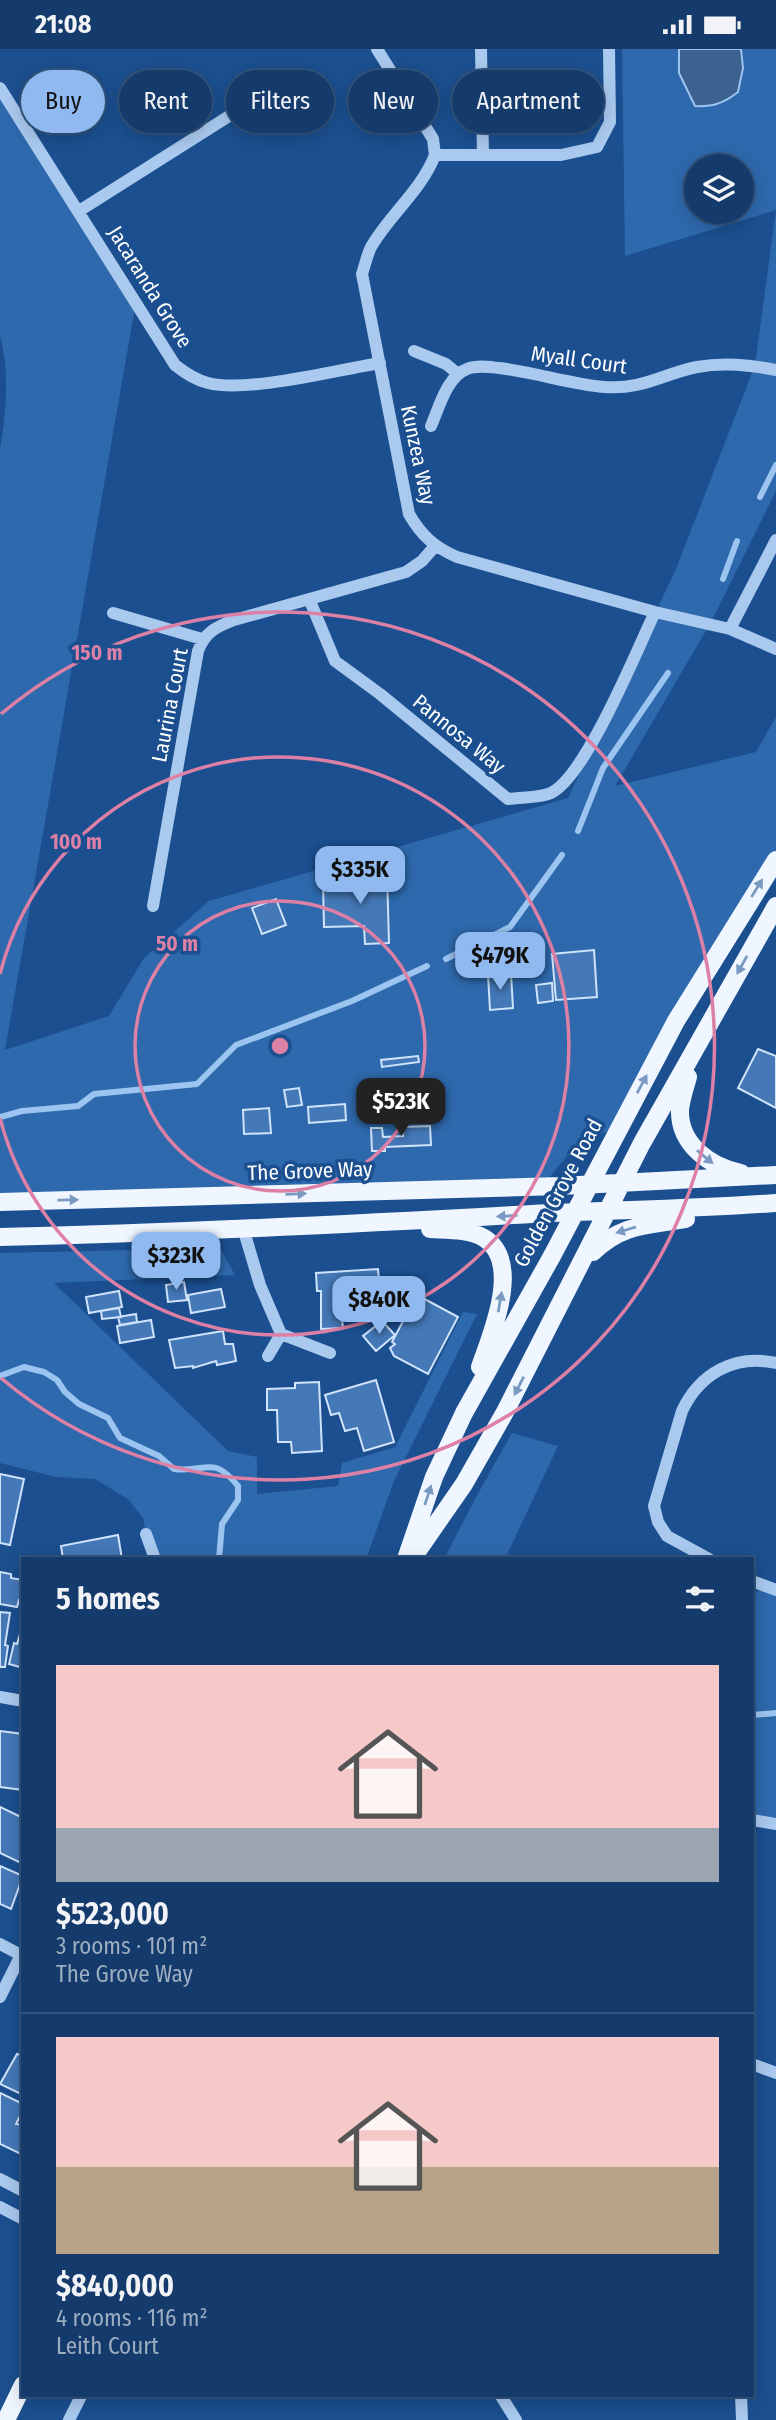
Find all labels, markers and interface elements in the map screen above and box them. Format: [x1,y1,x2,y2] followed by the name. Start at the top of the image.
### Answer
[35,9,91,40] text: 21:08
[21,70,105,133] chip: Buy
[119,70,212,133] chip: Rent
[226,70,334,133] chip: Filters
[348,70,438,133] chip: New
[452,70,604,133] chip: Apartment
[684,154,754,224] map controls
[684,154,754,224] button: layers
[102,221,198,353] street label: Jacaranda Grove
[529,340,629,380] street label: Myall Court
[395,403,441,508] street label: Kunzea Way
[71,640,123,666] text: 150 m
[146,646,194,764] street label: Laurina Court
[407,689,511,780] street label: Pannosa Way
[50,829,102,855] text: 100 m
[311,847,409,906] pin: $335K
[331,855,389,883] text: $335K
[751,878,764,898] one-way arrow
[156,931,198,957] text: 50 m
[451,933,549,992] pin: $479K
[471,941,529,969] text: $479K
[736,956,748,975] one-way arrow
[268,1034,292,1058] centre of rings
[636,1074,648,1094] one-way arrow
[352,1079,450,1138] pin: $523K
[372,1087,430,1115] text: $523K
[508,1114,608,1272] street label: Golden Grove Road
[696,1149,714,1165] one-way arrow
[247,1156,373,1186] street label: The Grove Way
[285,1189,307,1200] one-way arrow
[57,1195,79,1206] one-way arrow
[496,1210,518,1221] one-way arrow
[615,1226,636,1236] one-way arrow
[127,1233,225,1292] pin: $323K
[147,1241,205,1269] text: $323K
[330,1277,428,1336] pin: $840K
[348,1285,410,1313] text: $840K
[495,1291,506,1313] one-way arrow
[513,1376,524,1396] one-way arrow
[423,1484,433,1505] one-way arrow
[681,1580,719,1618] icon: filters
[56,1581,160,1617] text: 5 homes
[325,1711,451,1837] icon: home
[56,1896,169,1932] text: $523,000
[56,1932,207,1960] text: 3 rooms · 101 m²
[56,1960,193,1988] text: The Grove Way
[325,2083,451,2209] icon: home
[56,2268,174,2304] text: $840,000
[56,2304,208,2332] text: 4 rooms · 116 m²
[56,2332,159,2360] text: Leith Court

